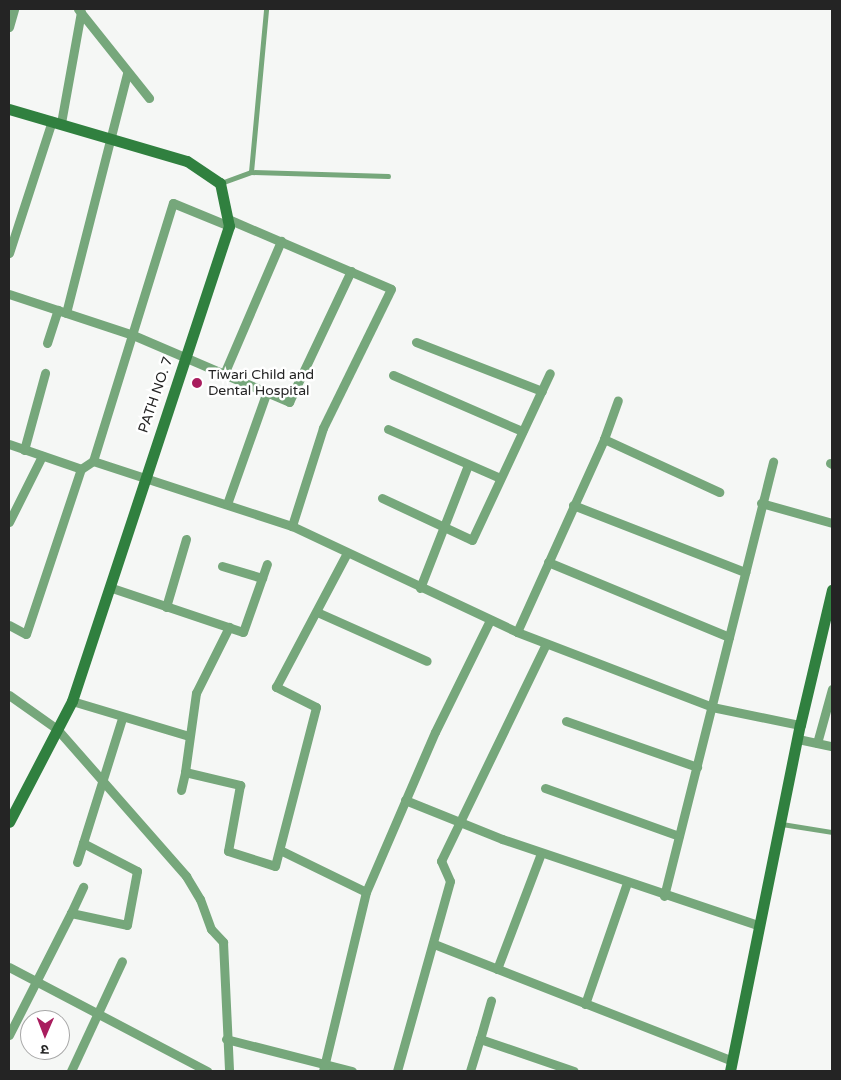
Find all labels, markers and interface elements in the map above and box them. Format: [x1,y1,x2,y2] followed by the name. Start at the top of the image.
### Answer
[135,355,177,435] street label: PATH NO. 7
[208,367,314,400] place label: Tiwari Child and Dental Hospital
[190,376,204,390] marker: Tiwari Child and Dental Hospital
[20,1010,70,1060] north arrow
[41,1041,49,1058] text: उ

